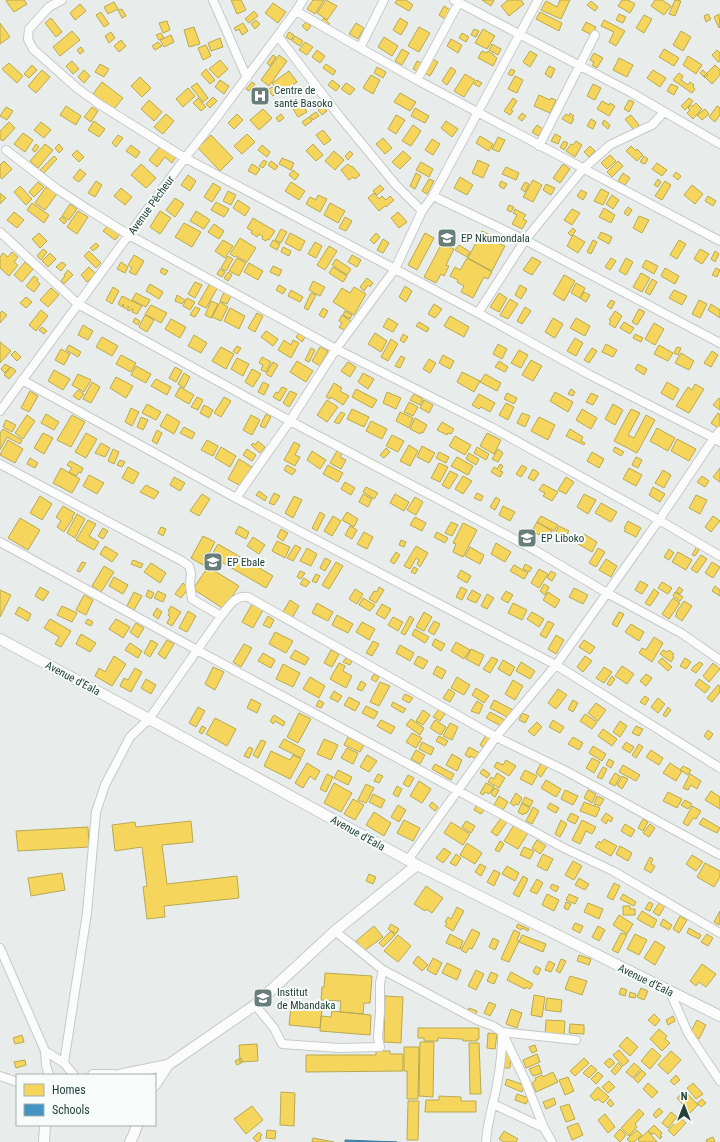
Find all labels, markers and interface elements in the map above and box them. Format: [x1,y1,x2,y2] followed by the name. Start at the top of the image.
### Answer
[274,84,333,110] place label: Centre de santé Basoko
[249,85,271,107] hospital icon: Centre de santé Basoko
[126,173,177,237] street label: Avenue Pêcheur
[436,227,458,249] school or university icon: EP Nkumondala
[461,232,530,245] place label: EP Nkumondala
[516,527,538,549] school or university icon: EP Liboko
[541,532,585,545] place label: EP Liboko
[202,551,224,573] school or university icon: EP Ebale
[227,556,265,569] place label: EP Ebale
[43,659,102,698] street label: Avenue d'Eala
[328,813,387,854] street label: Avenue d'Eala
[616,961,676,999] street label: Avenue d'Eala
[277,986,335,1012] place label: Institut de Mbandaka
[252,987,274,1009] school or university icon: Institut de Mbandaka
[16,1074,156,1126] legend
[52,1083,86,1097] text: Homes
[664,1086,704,1126] north arrow
[681,1090,688,1103] text: N
[52,1103,90,1117] text: Schools

